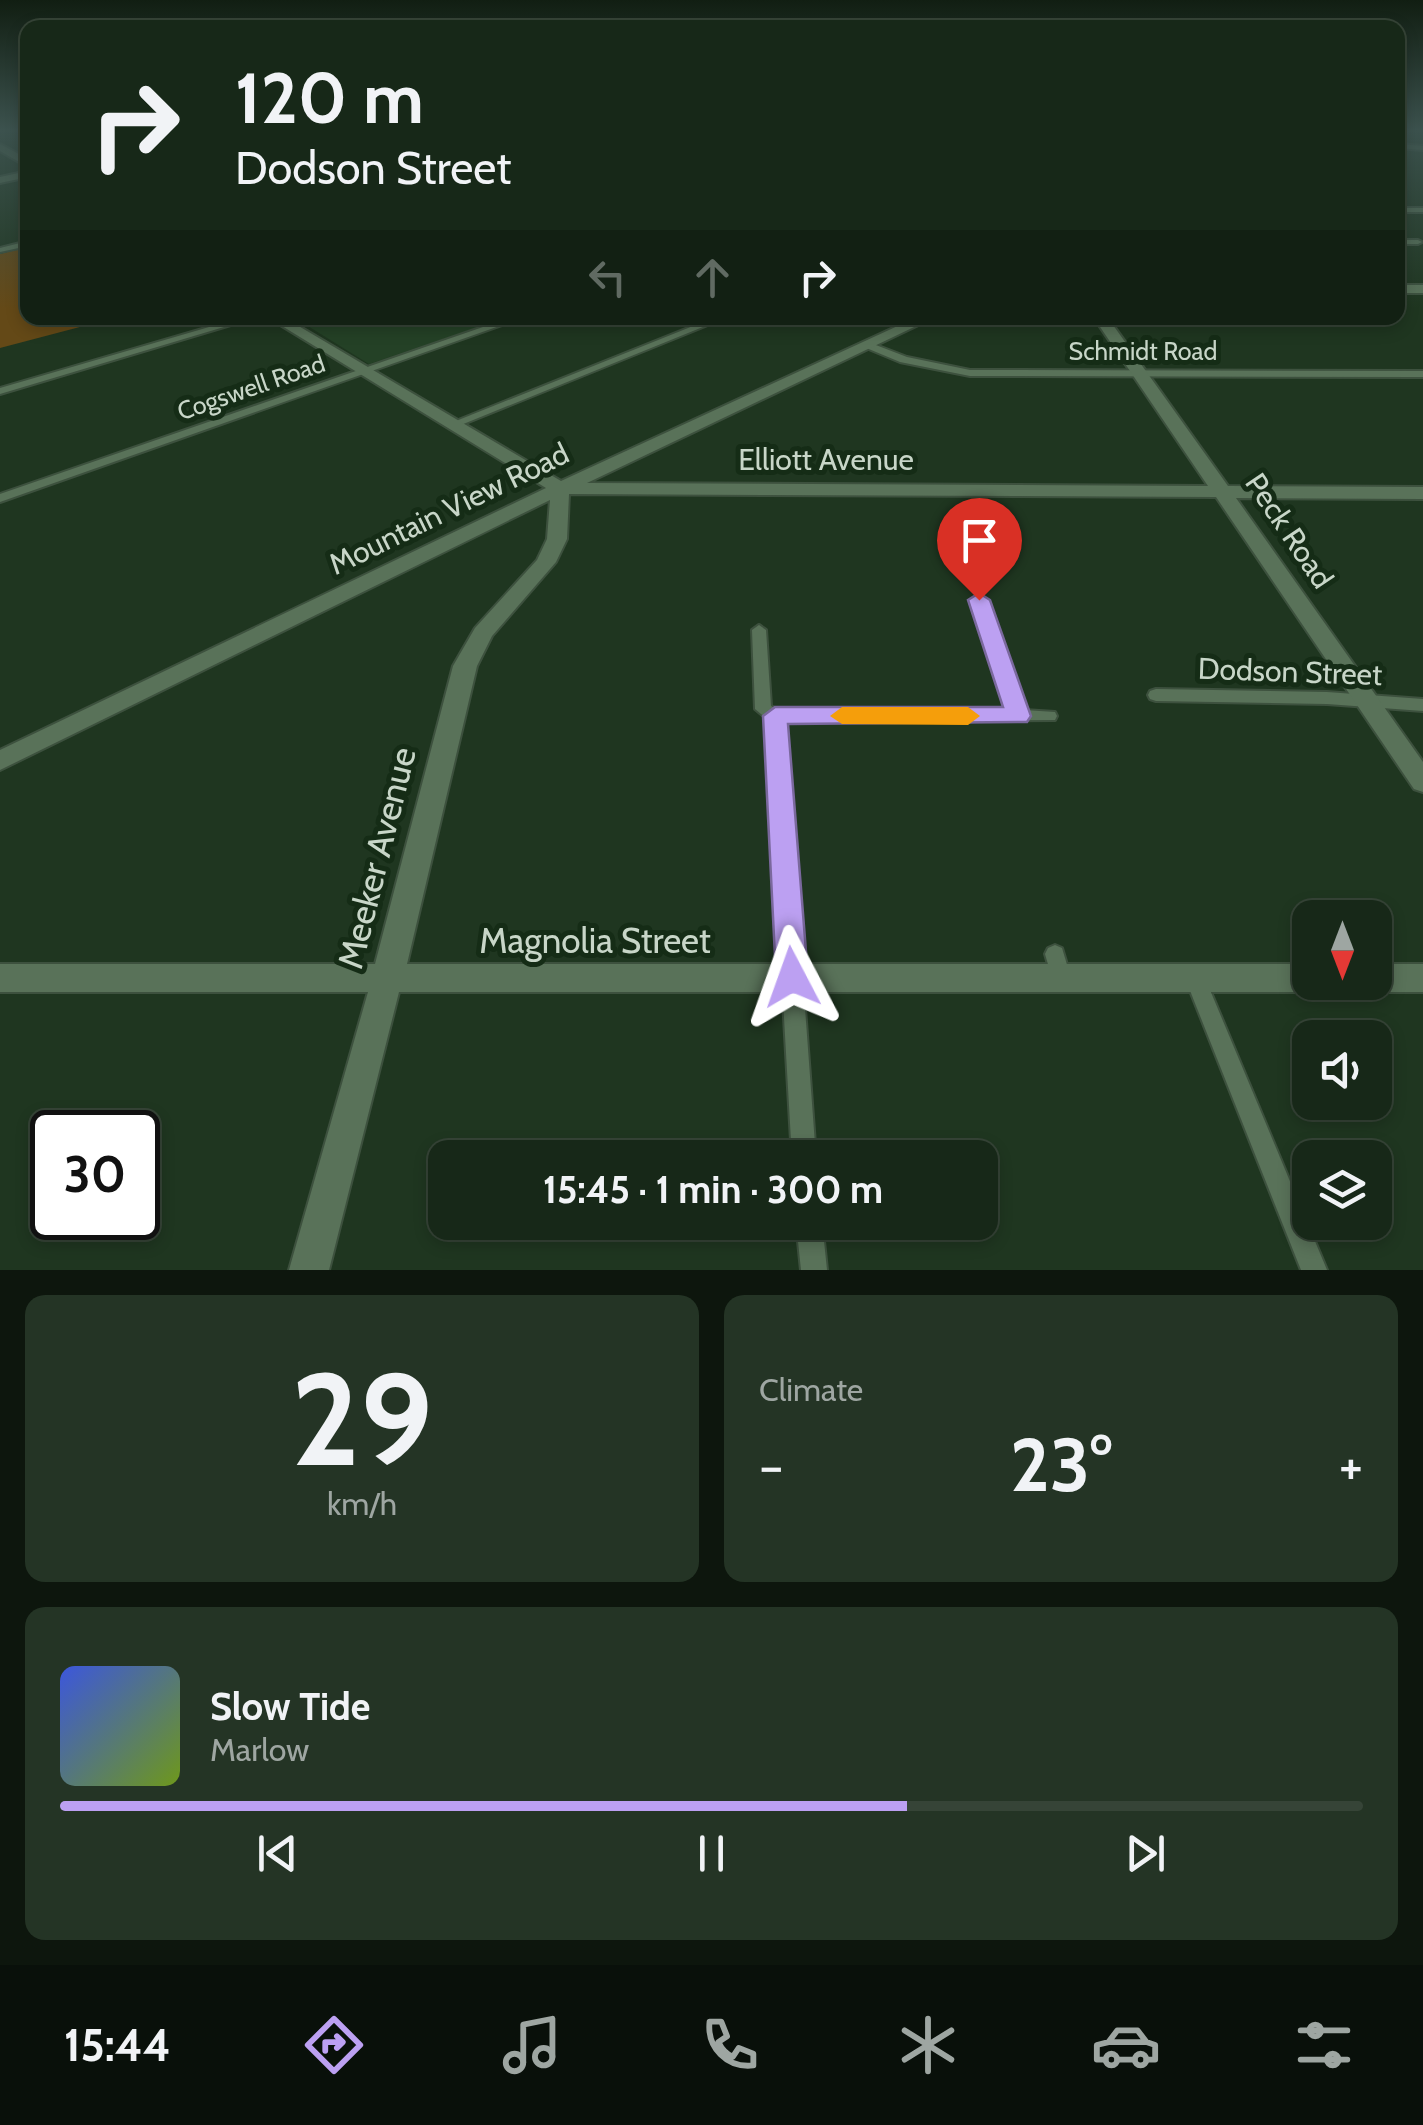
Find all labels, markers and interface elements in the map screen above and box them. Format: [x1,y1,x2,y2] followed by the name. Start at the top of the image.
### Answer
[235,55,424,141] text: 120 m
[70,60,200,190] icon: right
[235,141,511,195] text: Dodson Street
[580,250,635,305] icon: left
[685,250,740,305] icon: ahead
[790,250,845,305] icon: right
[1069,336,1217,366] street label: Schmidt Road
[173,348,329,426] street label: Cogswell Road
[323,434,575,583] street label: Mountain View Road
[738,441,914,478] street label: Elliott Avenue
[1237,466,1341,595] street label: Peck Road
[937,498,1022,601] pin
[952,513,1007,568] icon: arrive
[1197,650,1383,693] street label: Dodson Street
[328,743,425,973] street label: Meeker Avenue
[1292,900,1392,1000] north arrow
[1292,900,1392,1240] map controls
[479,919,711,962] street label: Magnolia Street
[740,925,844,1029] position arrow
[1292,1020,1392,1120] button: sound
[30,1110,160,1240] speed limit sign: 30
[1292,1140,1392,1240] button: layers
[543,1166,883,1213] text: 15:45 · 1 min · 300 m
[291,1340,433,1498] text: 29
[759,1370,863,1409] text: Climate
[1010,1419,1112,1510] text: 23°
[759,1432,783,1499] text: −
[1339,1432,1363,1499] text: +
[327,1484,397,1523] text: km/h
[210,1683,370,1730] text: Slow Tide
[210,1730,309,1769] text: Marlow
[250,1826,305,1881] icon: previous
[684,1826,739,1881] icon: pause
[1118,1826,1173,1881] icon: next
[299,2010,369,2080] icon: directions
[497,2010,567,2080] icon: music
[695,2010,765,2080] icon: phone
[893,2010,963,2080] icon: climate
[1091,2010,1161,2080] icon: car
[1289,2010,1359,2080] icon: filters
[64,2018,171,2072] text: 15:44

